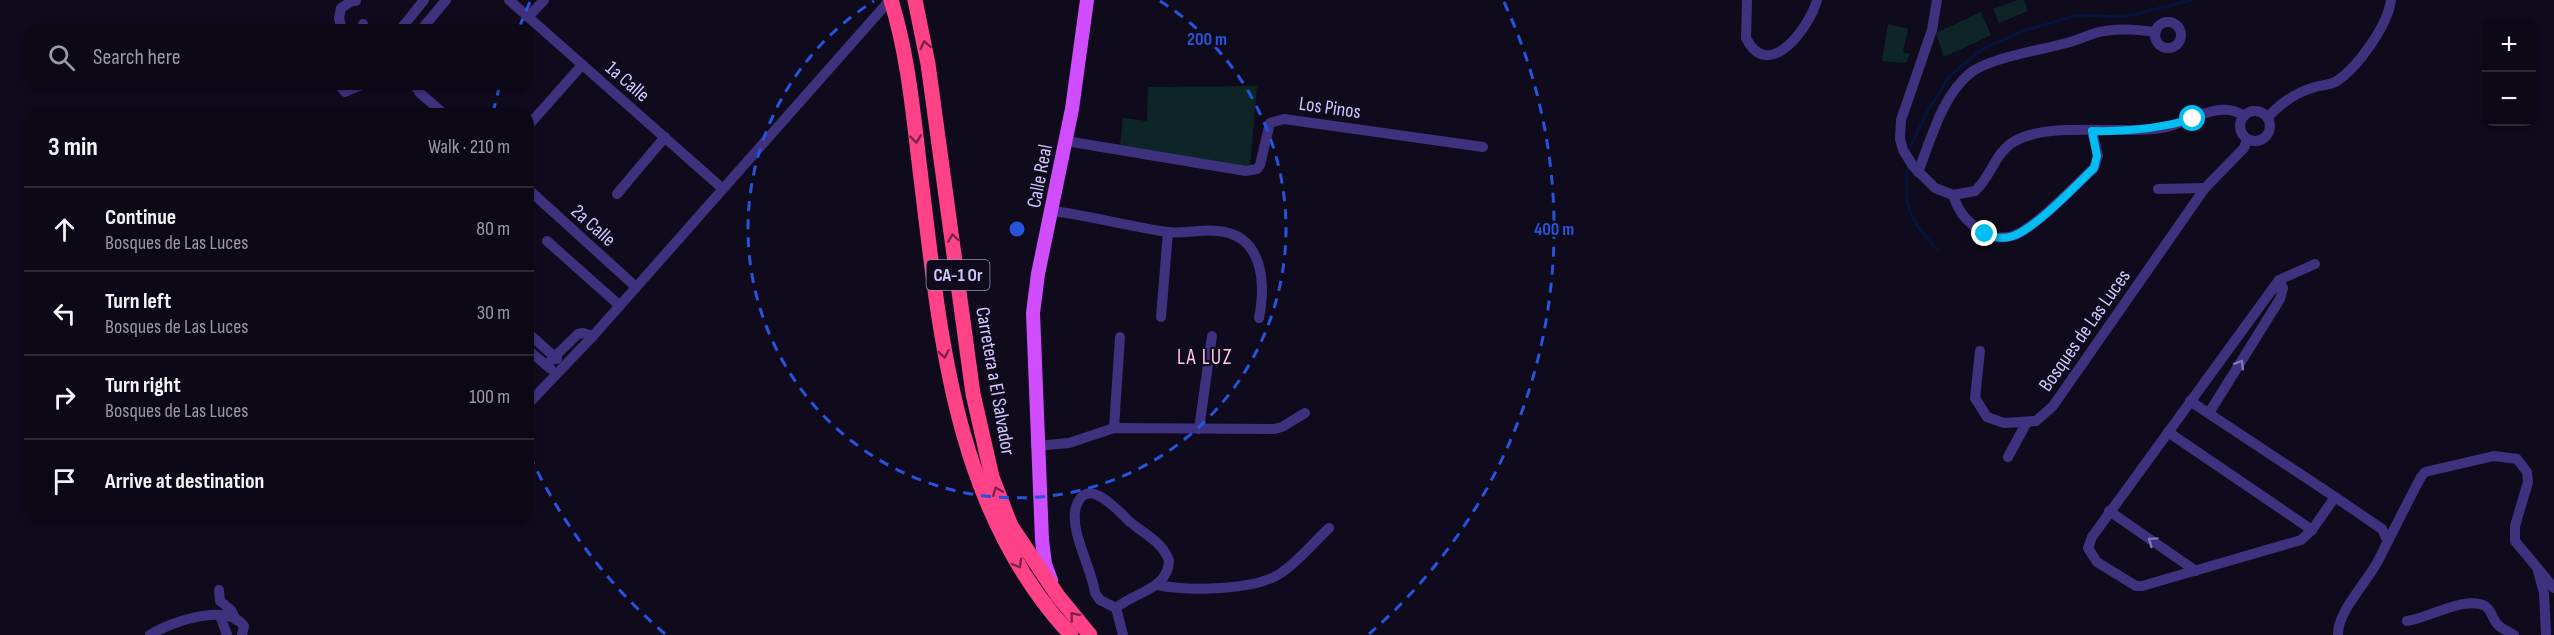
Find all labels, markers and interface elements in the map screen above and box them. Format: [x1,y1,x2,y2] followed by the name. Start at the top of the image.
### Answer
[2482,18,2536,126] map controls
[2482,18,2536,72] button: +
[24,24,534,90] search box
[1187,29,1227,50] text: 200 m
[919,40,932,50] one-way arrow
[45,41,78,74] icon: search
[93,44,180,71] text: Search here
[600,56,654,107] street label: 1a Calle
[2482,72,2536,126] button: −
[1297,92,1362,124] street label: Los Pinos
[2179,105,2205,131] route start
[48,132,98,163] text: 3 min
[428,135,510,159] text: Walk · 210 m
[910,135,922,144] one-way arrow
[1022,142,1058,210] street label: Calle Real
[566,200,621,252] street label: 2a Calle
[105,204,176,231] text: Continue
[48,213,81,246] icon: ahead
[476,217,510,241] text: 80 m
[1007,219,1027,239] centre of rings
[1534,219,1574,240] text: 400 m
[1971,220,1997,246] route end
[105,231,248,255] text: Bosques de Las Luces
[947,233,959,243] one-way arrow
[926,260,990,290] road number: CA-1 Or
[2034,265,2136,396] street label: Bosques de Las Luces
[105,288,171,315] text: Turn left
[48,297,81,330] icon: left
[477,301,510,325] text: 30 m
[970,305,1020,457] street label: Carretera a El Salvador
[105,315,248,339] text: Bosques de Las Luces
[1177,345,1233,370] district label: LA LUZ
[938,350,950,359] one-way arrow
[2232,359,2243,370] one-way arrow
[105,372,181,399] text: Turn right
[48,381,81,414] icon: right
[469,385,510,409] text: 100 m
[105,399,248,423] text: Bosques de Las Luces
[48,465,81,498] icon: arrive
[105,468,264,495] text: Arrive at destination
[992,487,1004,498] one-way arrow
[2148,537,2159,548] one-way arrow
[1011,558,1022,568] one-way arrow
[1070,612,1081,623] one-way arrow

